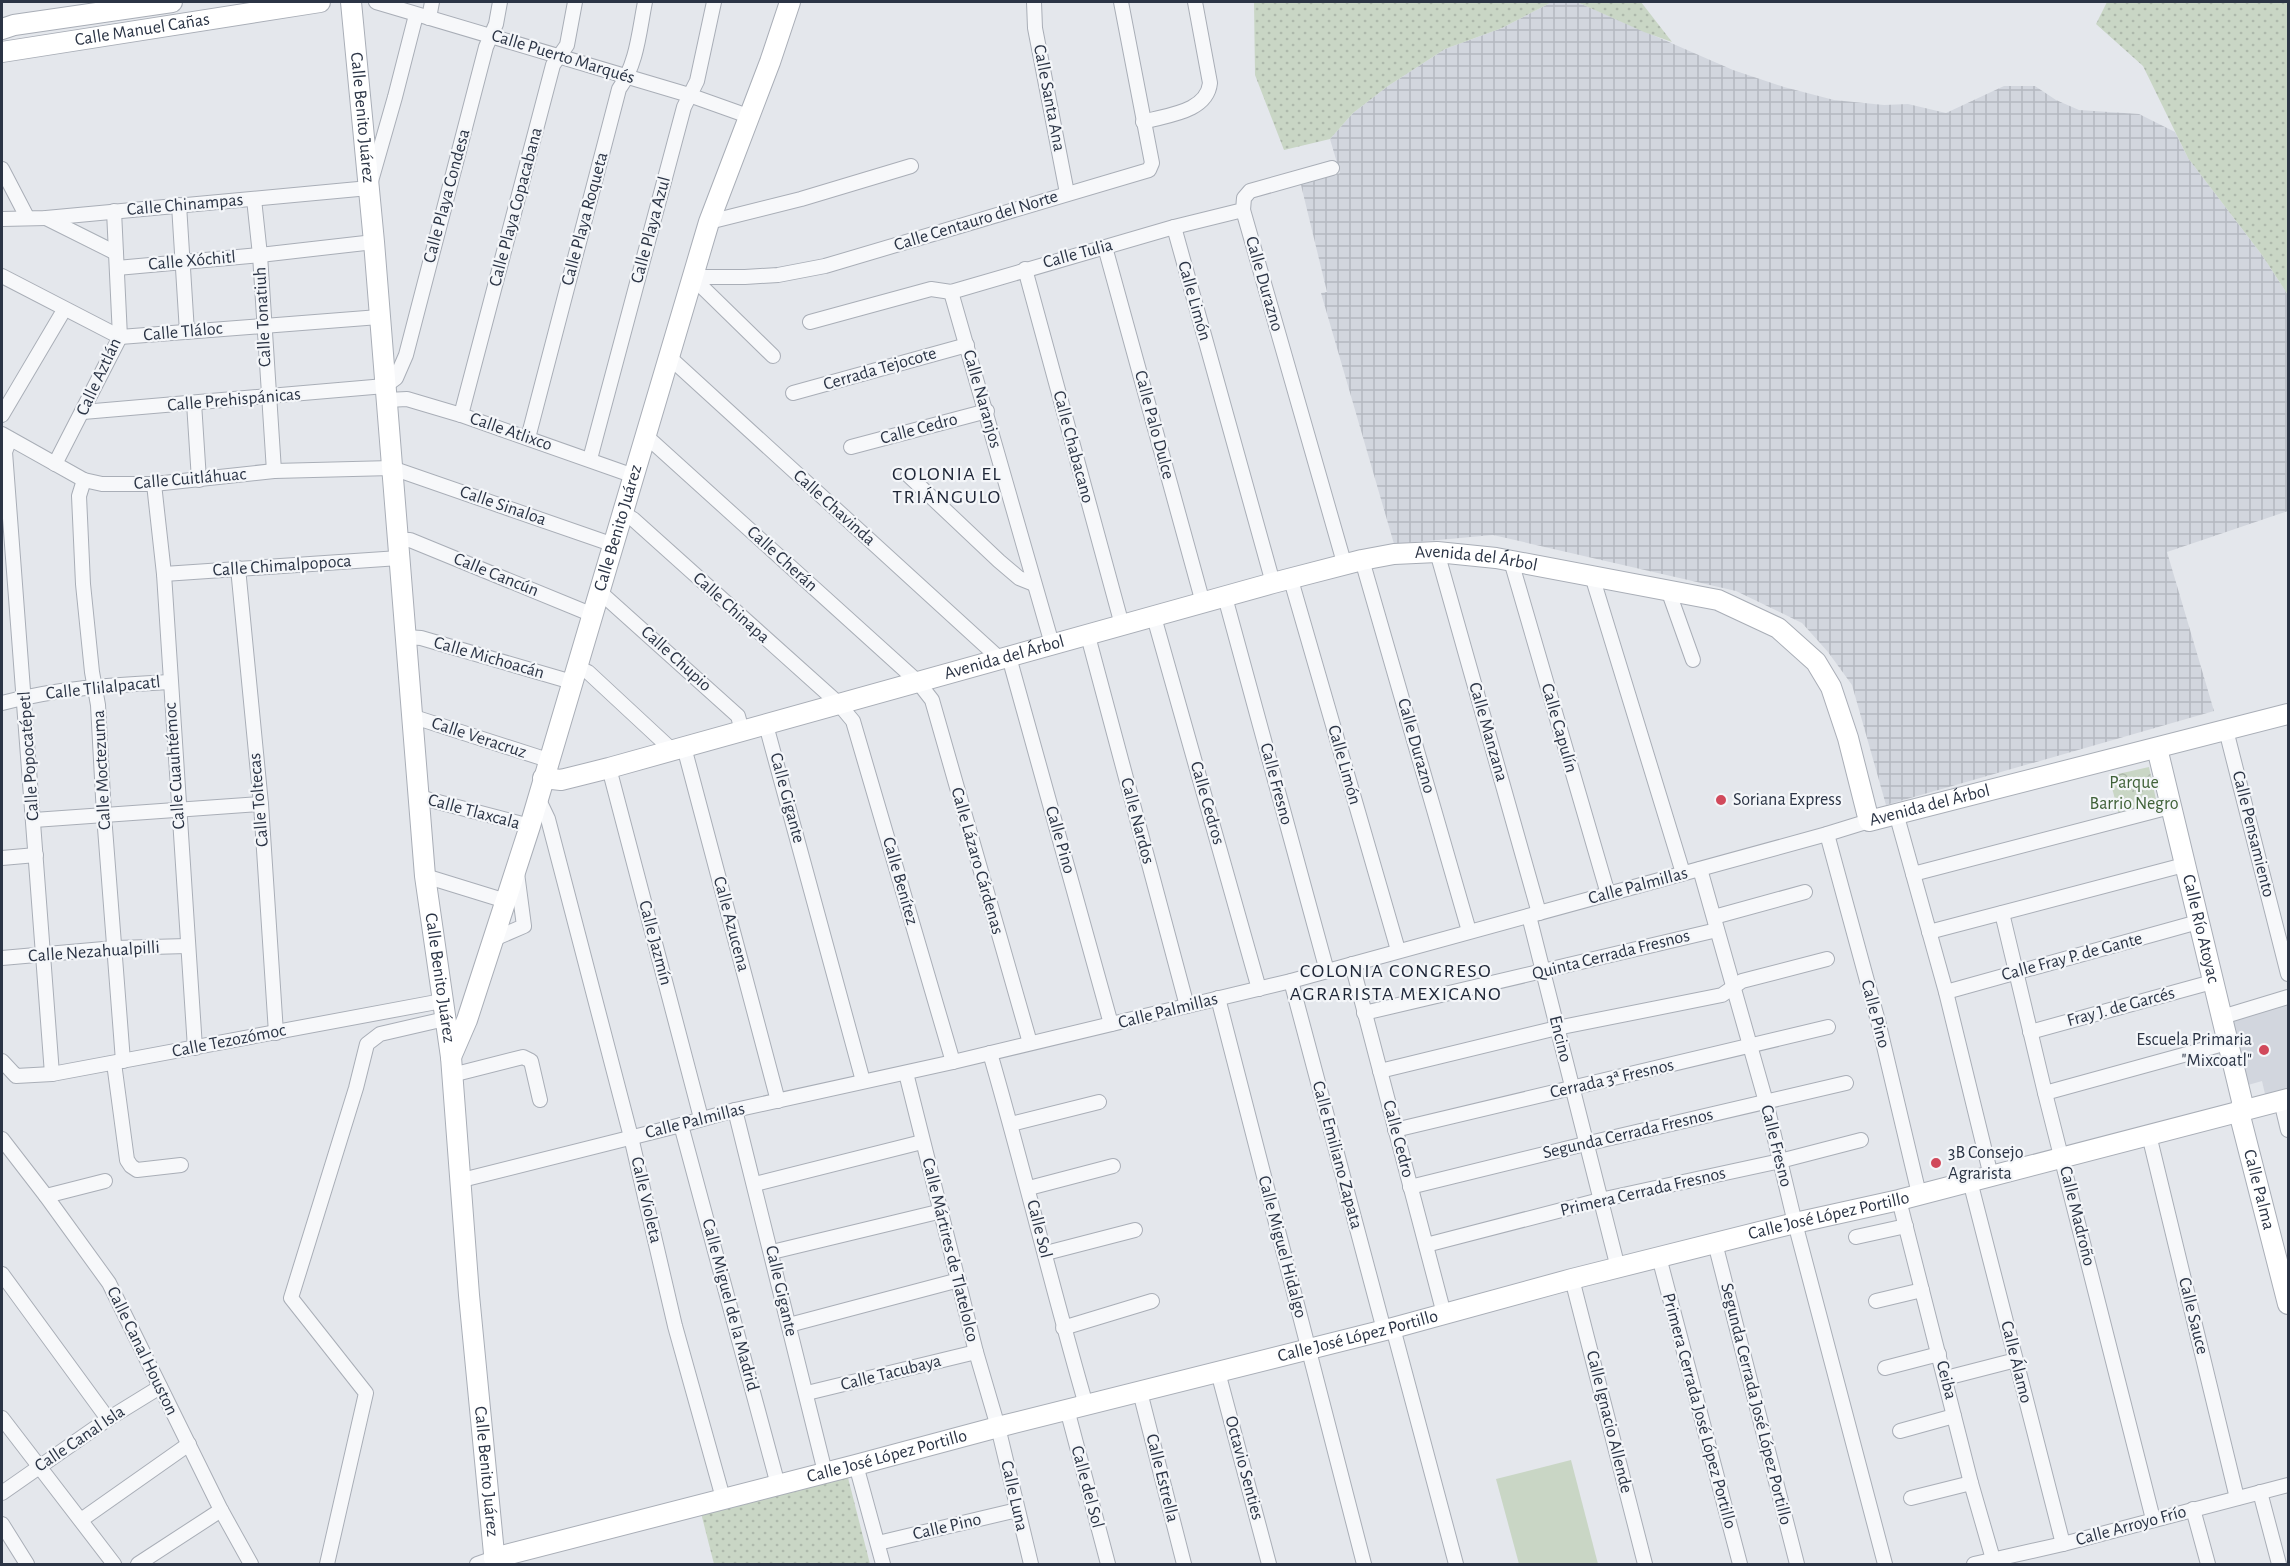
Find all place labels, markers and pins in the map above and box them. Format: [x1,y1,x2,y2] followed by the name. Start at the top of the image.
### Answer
[1733,791,1842,809] place label: Soriana Express
[1714,793,1728,807] marker: Soriana Express
[2136,1031,2252,1070] place label: Escuela Primaria "Mixcoatl"
[2257,1043,2271,1057] marker: Escuela Primaria "Mixcoatl"
[1948,1144,2024,1183] place label: 3B Consejo Agrarista
[1929,1156,1943,1170] marker: 3B Consejo Agrarista

